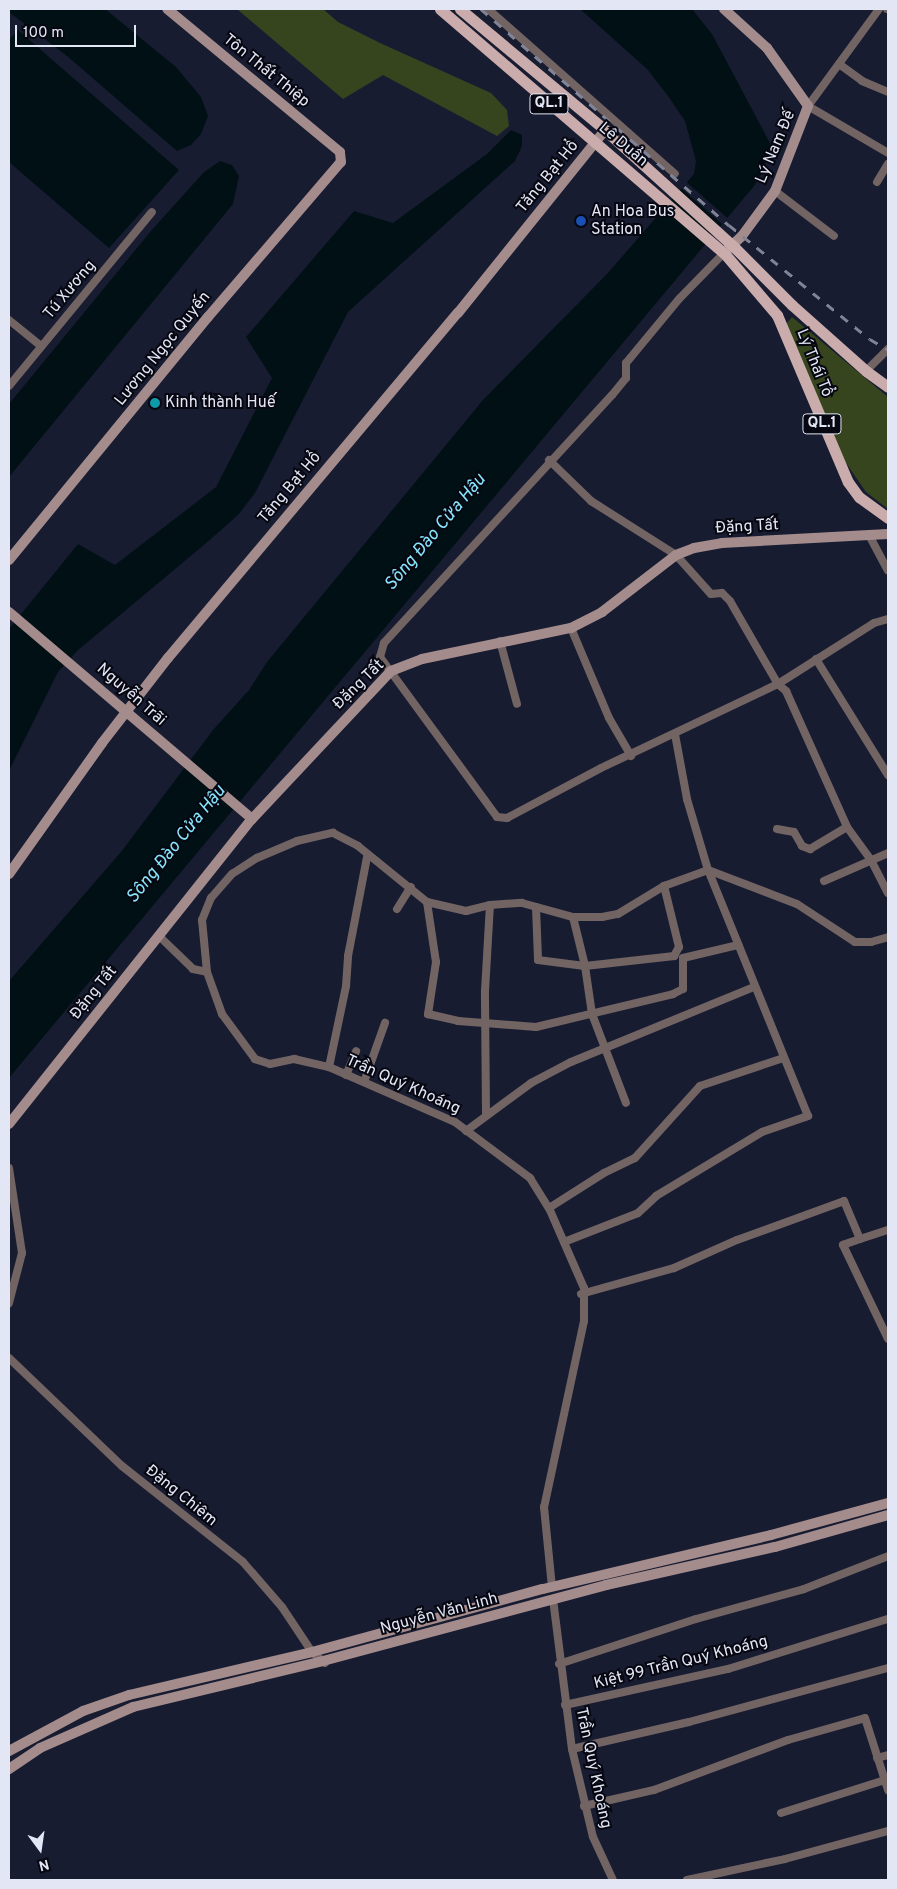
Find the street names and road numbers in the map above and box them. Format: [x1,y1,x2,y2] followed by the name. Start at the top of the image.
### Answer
[218,30,314,112] street label: Tôn Thất Thiệp
[529,92,569,116] road number: QL.1
[752,108,800,186] street label: Lý Nam Đế
[594,119,652,171] street label: Lê Duẩn
[513,137,583,217] street label: Tăng Bạt Hổ
[40,257,100,323] street label: Tú Xương
[111,288,215,410] street label: Lương Ngọc Quyến
[791,326,837,400] street label: Lý Thái Tổ
[802,412,842,436] road number: QL.1
[254,448,326,528] street label: Tăng Bạt Hổ
[714,516,780,538] street label: Đặng Tất
[329,656,389,714] street label: Đặng Tất
[92,660,170,730] street label: Nguyễn Trãi
[66,962,122,1024] street label: Đặng Tất
[343,1051,463,1119] street label: Trần Quý Khoáng
[141,1461,221,1531] street label: Đặng Chiêm
[378,1589,500,1639] street label: Nguyễn Văn Linh
[592,1632,770,1694] street label: Kiệt 99 Trần Quý Khoáng
[571,1706,615,1830] street label: Trần Quý Khoáng

